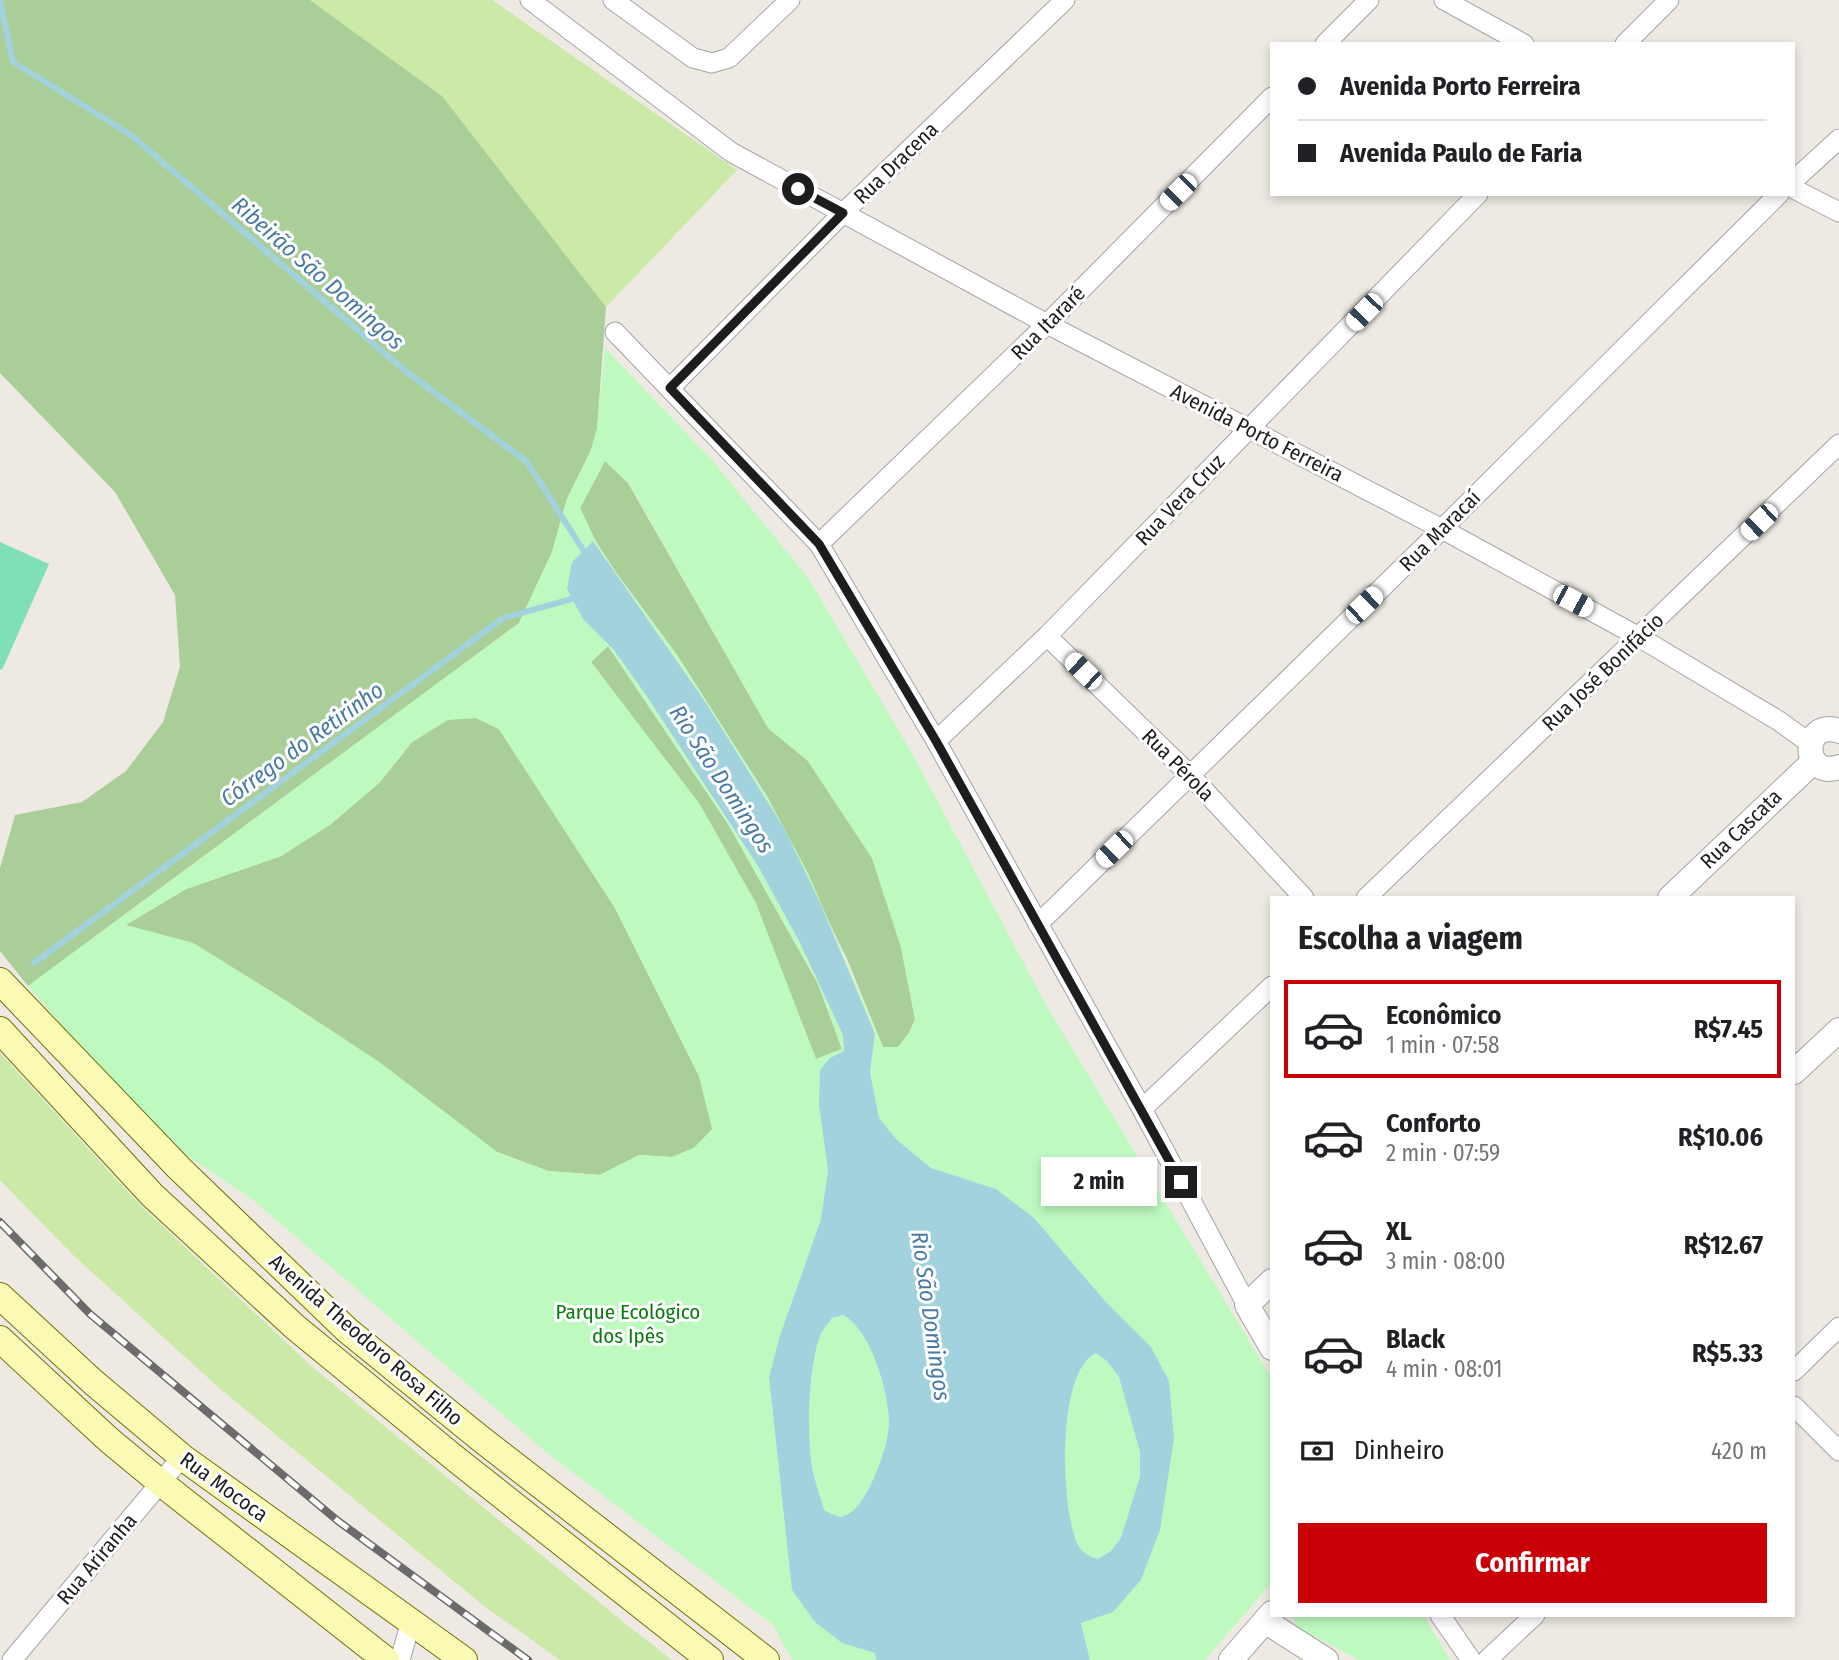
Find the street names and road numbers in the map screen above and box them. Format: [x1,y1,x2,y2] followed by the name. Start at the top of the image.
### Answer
[848,116,944,210] street label: Rua Dracena
[1005,280,1091,366] street label: Rua Itararé
[1166,378,1348,488] street label: Avenida Porto Ferreira
[1130,449,1230,551] street label: Rua Vera Cruz
[1394,485,1486,577] street label: Rua Maracaí
[1537,607,1669,737] street label: Rua José Bonifácio
[1136,723,1220,807] street label: Rua Pérola
[1695,784,1787,874] street label: Rua Cascata
[264,1249,468,1431] street label: Avenida Theodoro Rosa Filho
[175,1446,273,1528] street label: Rua Mococa
[51,1508,143,1610] street label: Rua Ariranha

